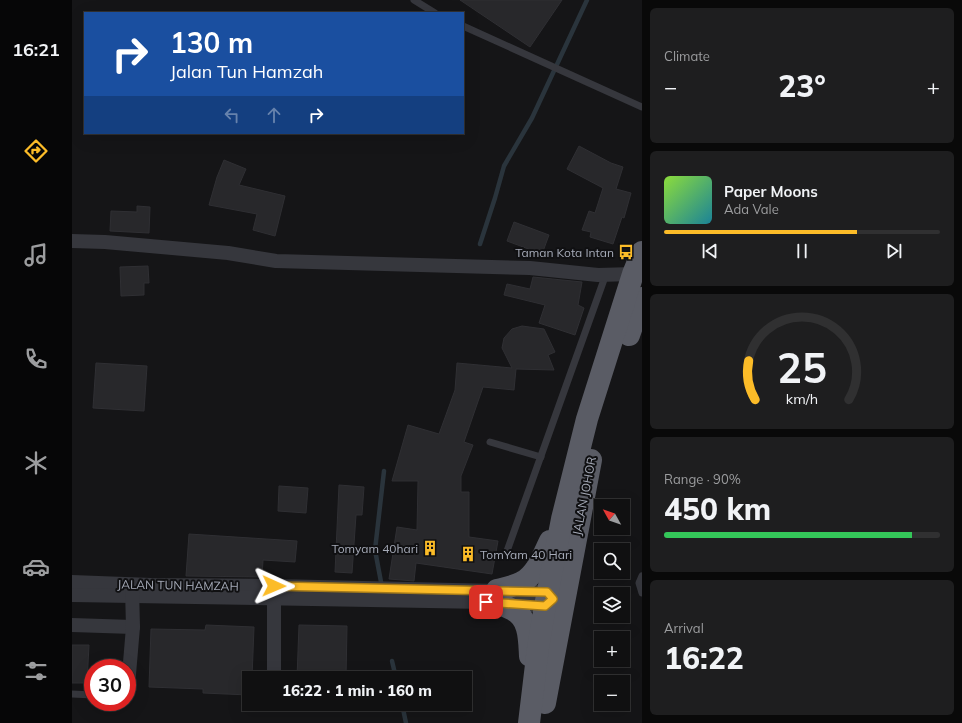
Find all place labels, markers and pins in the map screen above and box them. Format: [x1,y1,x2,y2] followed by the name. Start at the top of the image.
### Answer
[617,243,635,261] bus stop icon: Taman Kota Intan
[515,245,614,260] place label: Taman Kota Intan
[421,539,439,557] building icon: Tomyam 40hari
[331,541,418,556] place label: Tomyam 40hari
[459,545,477,563] building icon: TomYam 40 Hari
[480,547,572,562] place label: TomYam 40 Hari
[469,585,503,619] pin

